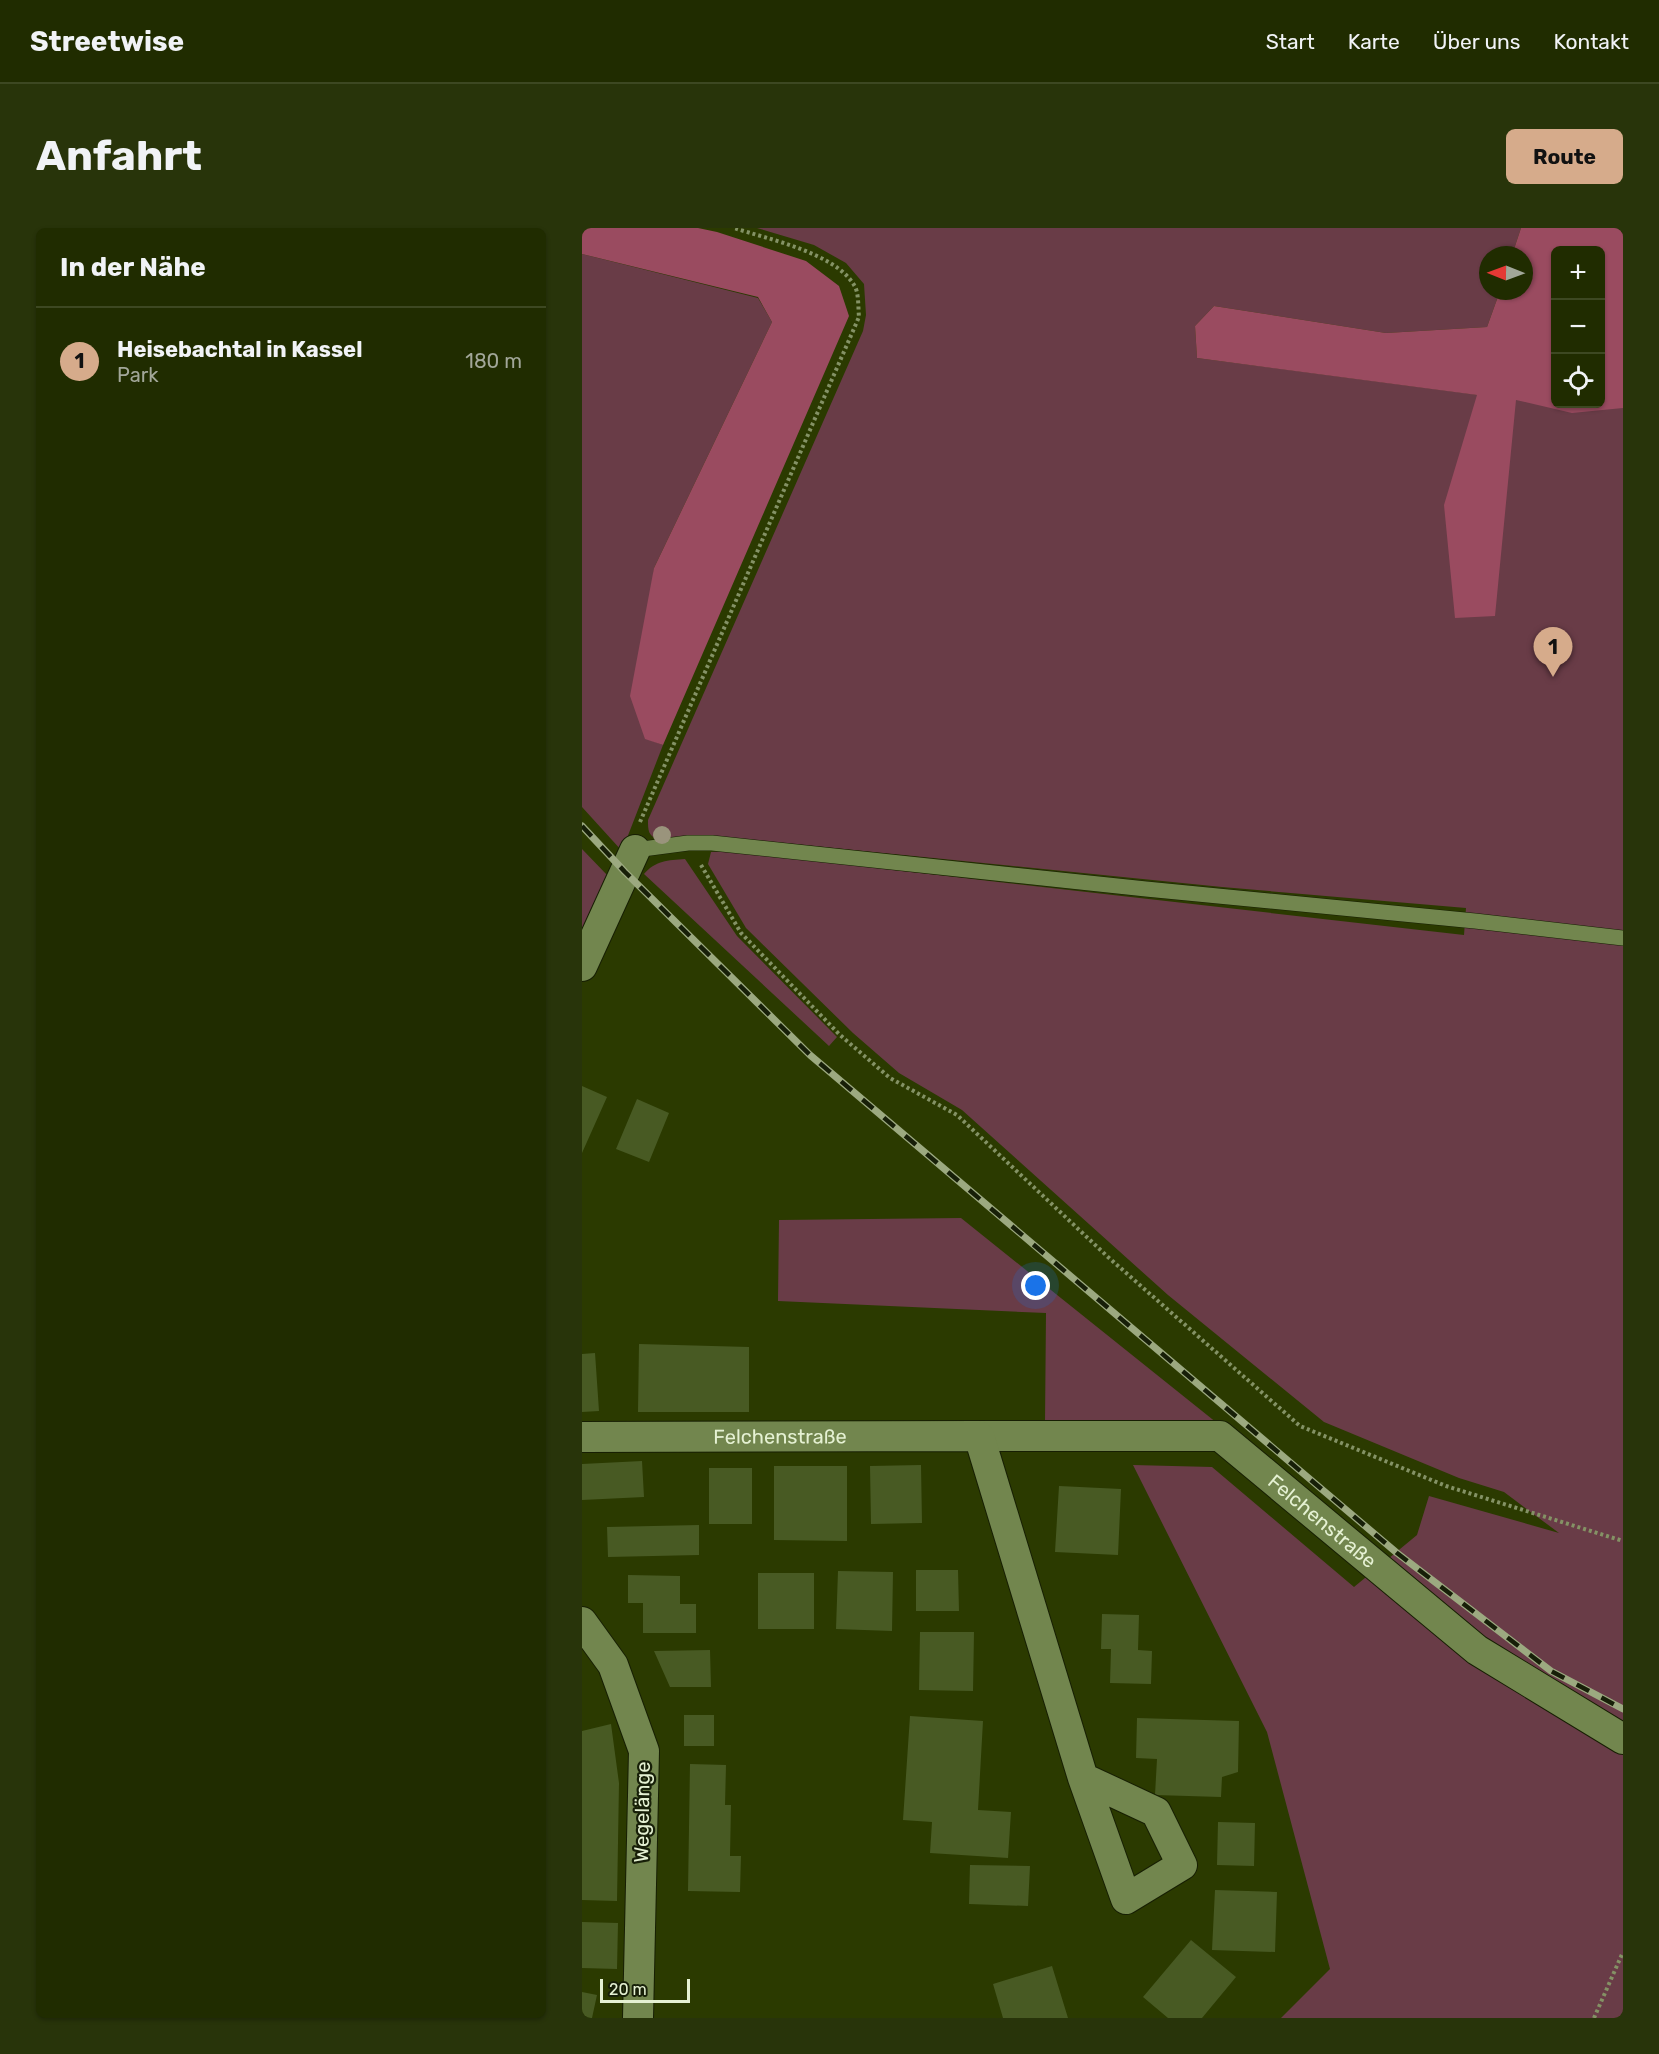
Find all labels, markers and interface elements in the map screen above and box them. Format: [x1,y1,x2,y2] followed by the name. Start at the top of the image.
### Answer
[30,25,184,58] text: Streetwise
[1266,29,1315,54] text: Start
[1348,29,1400,54] text: Karte
[1433,29,1521,54] text: Über uns
[1554,29,1629,54] text: Kontakt
[1506,129,1623,184] button: Route
[36,131,202,181] text: Anfahrt
[1479,246,1533,300] north arrow
[1551,246,1605,408] map controls
[1551,246,1605,300] button: +
[60,252,206,283] text: In der Nähe
[1551,300,1605,354] button: −
[117,336,362,363] text: Heisebachtal in Kassel
[75,349,84,373] text: 1
[465,349,522,373] text: 180 m
[1551,354,1605,408] button: locate
[117,363,159,387] text: Park
[1534,628,1572,677] pin: 1
[1021,1271,1050,1300] your location
[713,1424,847,1449] street label: Felchenstraße
[1263,1469,1381,1573] street label: Felchenstraße
[629,1761,655,1863] street label: Wegelänge
[600,1976,690,2004] scale bar
[609,1980,647,1999] text: 20 m

